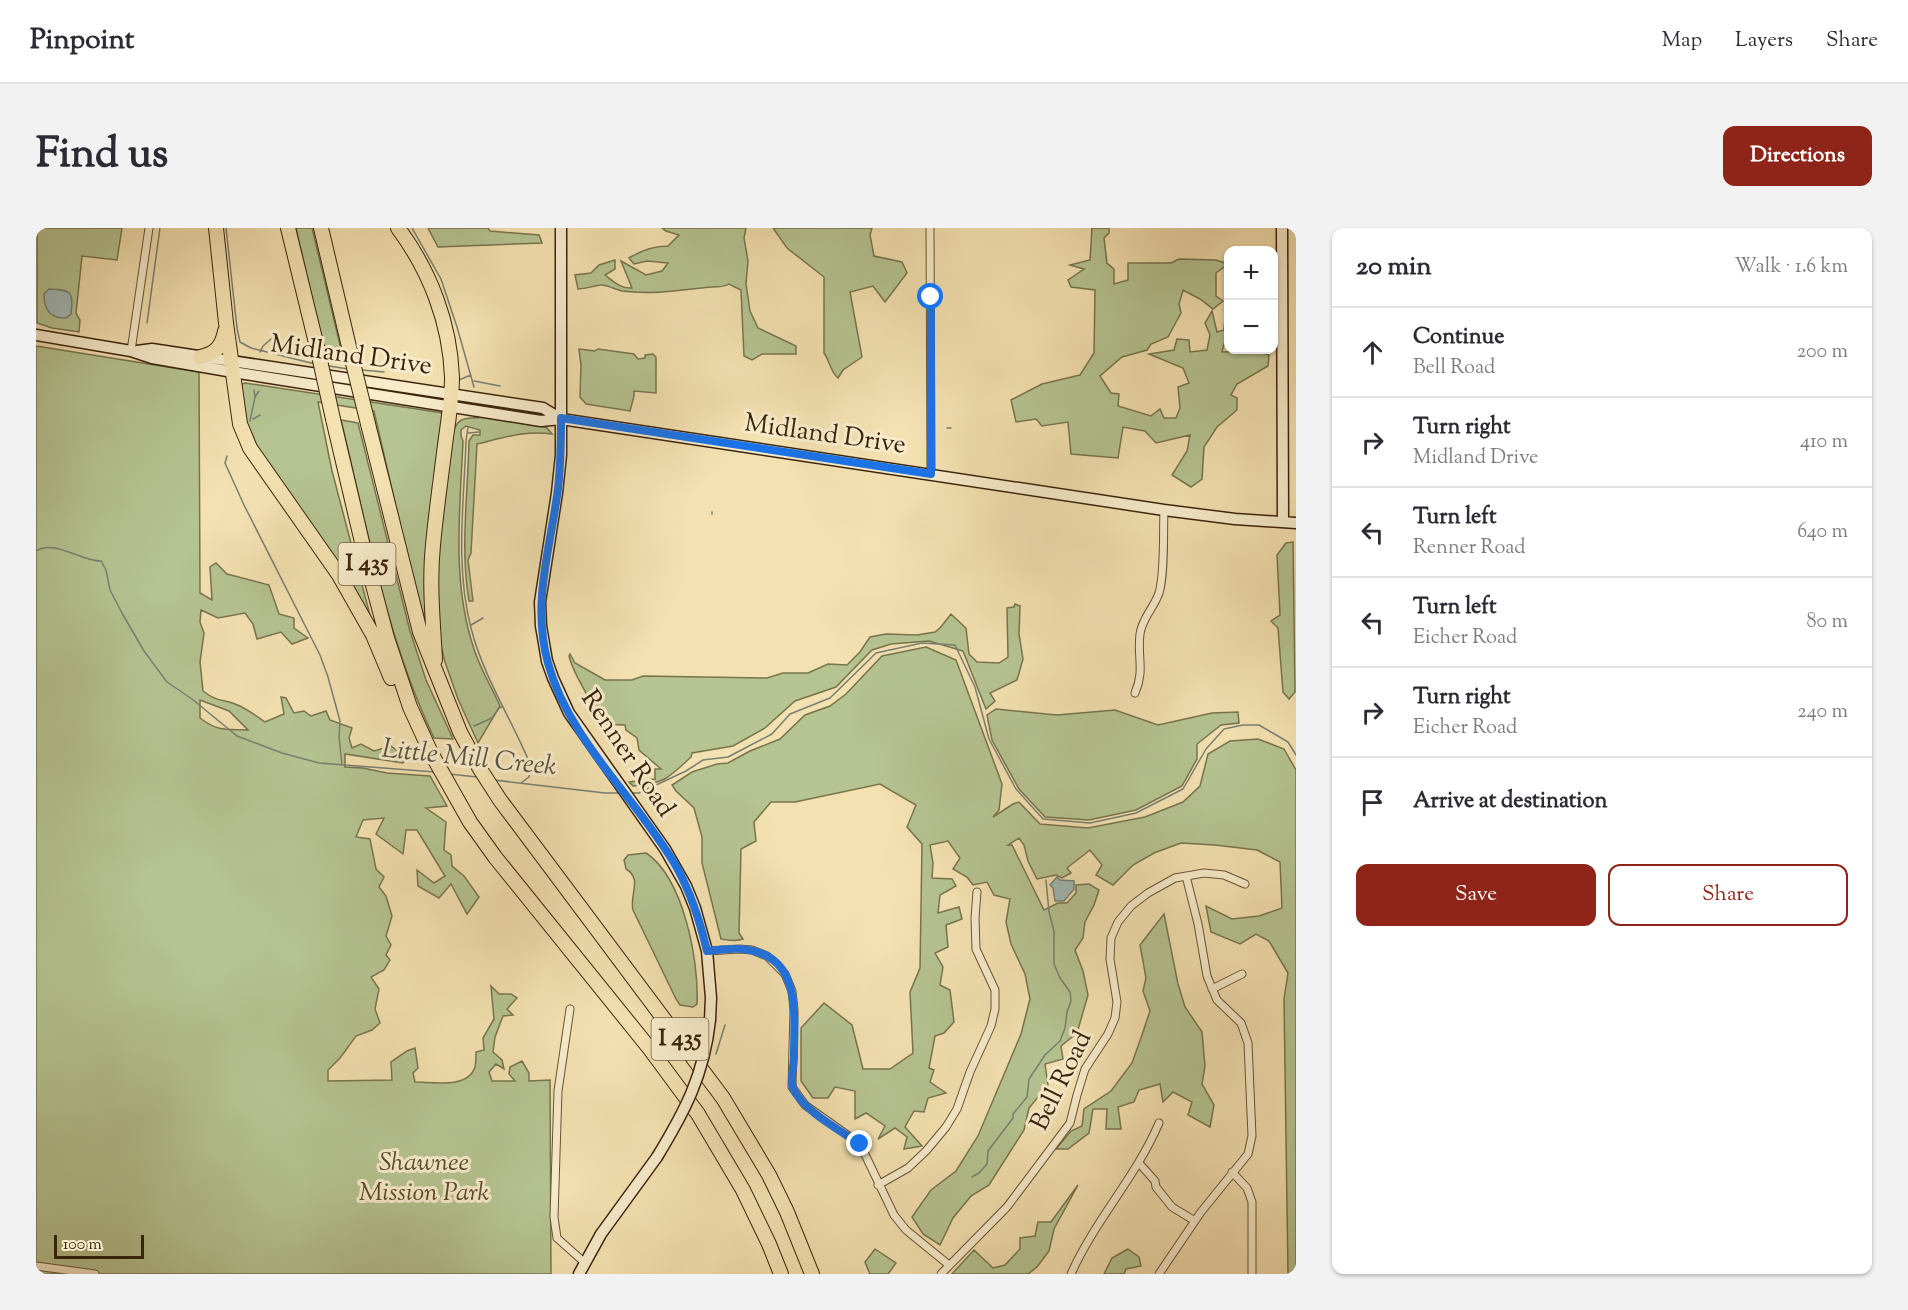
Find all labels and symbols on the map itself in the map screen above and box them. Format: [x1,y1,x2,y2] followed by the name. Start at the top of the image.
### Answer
[917,283,943,309] route start
[268,326,434,386] street label: Midland Drive
[742,405,908,465] street label: Midland Drive
[338,543,396,585] road number: I 435
[571,683,683,825] street label: Renner Road
[380,730,558,788] water label: Little Mill Creek
[652,1018,708,1060] road number: I 435
[1022,1025,1102,1137] street label: Bell Road
[846,1130,872,1156] route end
[359,1145,489,1212] park label: Shawnee Mission Park
[54,1232,144,1260] scale bar

